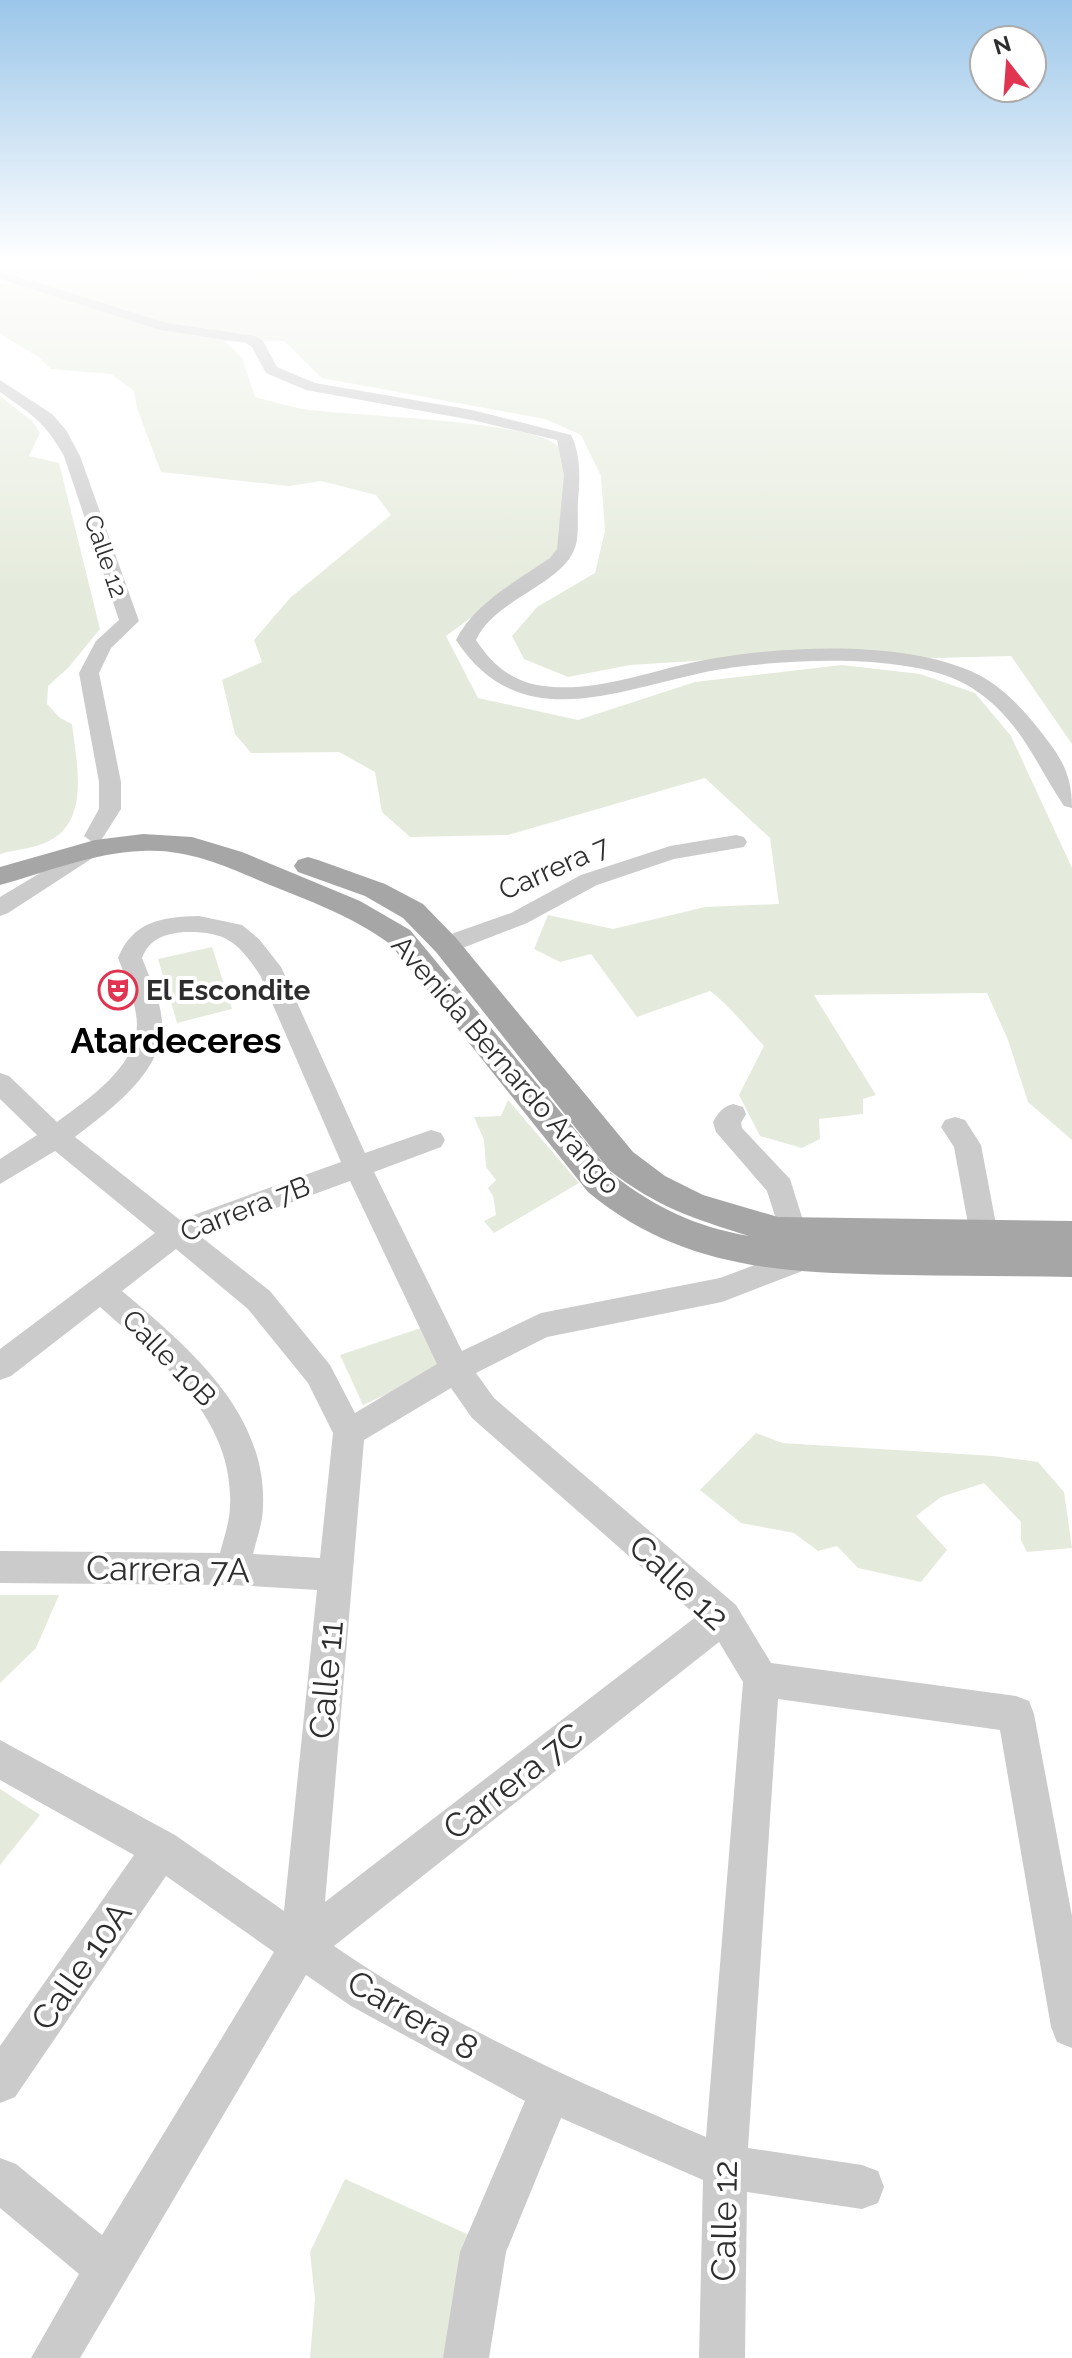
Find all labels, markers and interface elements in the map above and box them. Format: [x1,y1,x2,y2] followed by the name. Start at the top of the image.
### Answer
[968,24,1048,104] north arrow
[990,30,1014,60] text: N
[78,511,134,601] street label: Calle 12
[494,829,614,907] street label: Carrera 7
[385,929,627,1201] street label: Avenida Bernardo Arango
[97,969,139,1011] theatre icon: El Escondite
[146,974,311,1007] place label: El Escondite
[71,1019,282,1061] district label: Atardeceres
[176,1169,314,1249] street label: Carrera 7B
[115,1303,223,1413] street label: Calle 10B
[621,1526,737,1638] street label: Calle 12
[86,1548,250,1590] street label: Carrera 7A
[301,1619,351,1741] street label: Calle 11
[435,1714,591,1848] street label: Carrera 7C
[23,1894,139,2038] street label: Calle 10A
[340,1962,486,2068] street label: Carrera 8
[703,2160,745,2282] street label: Calle 12

